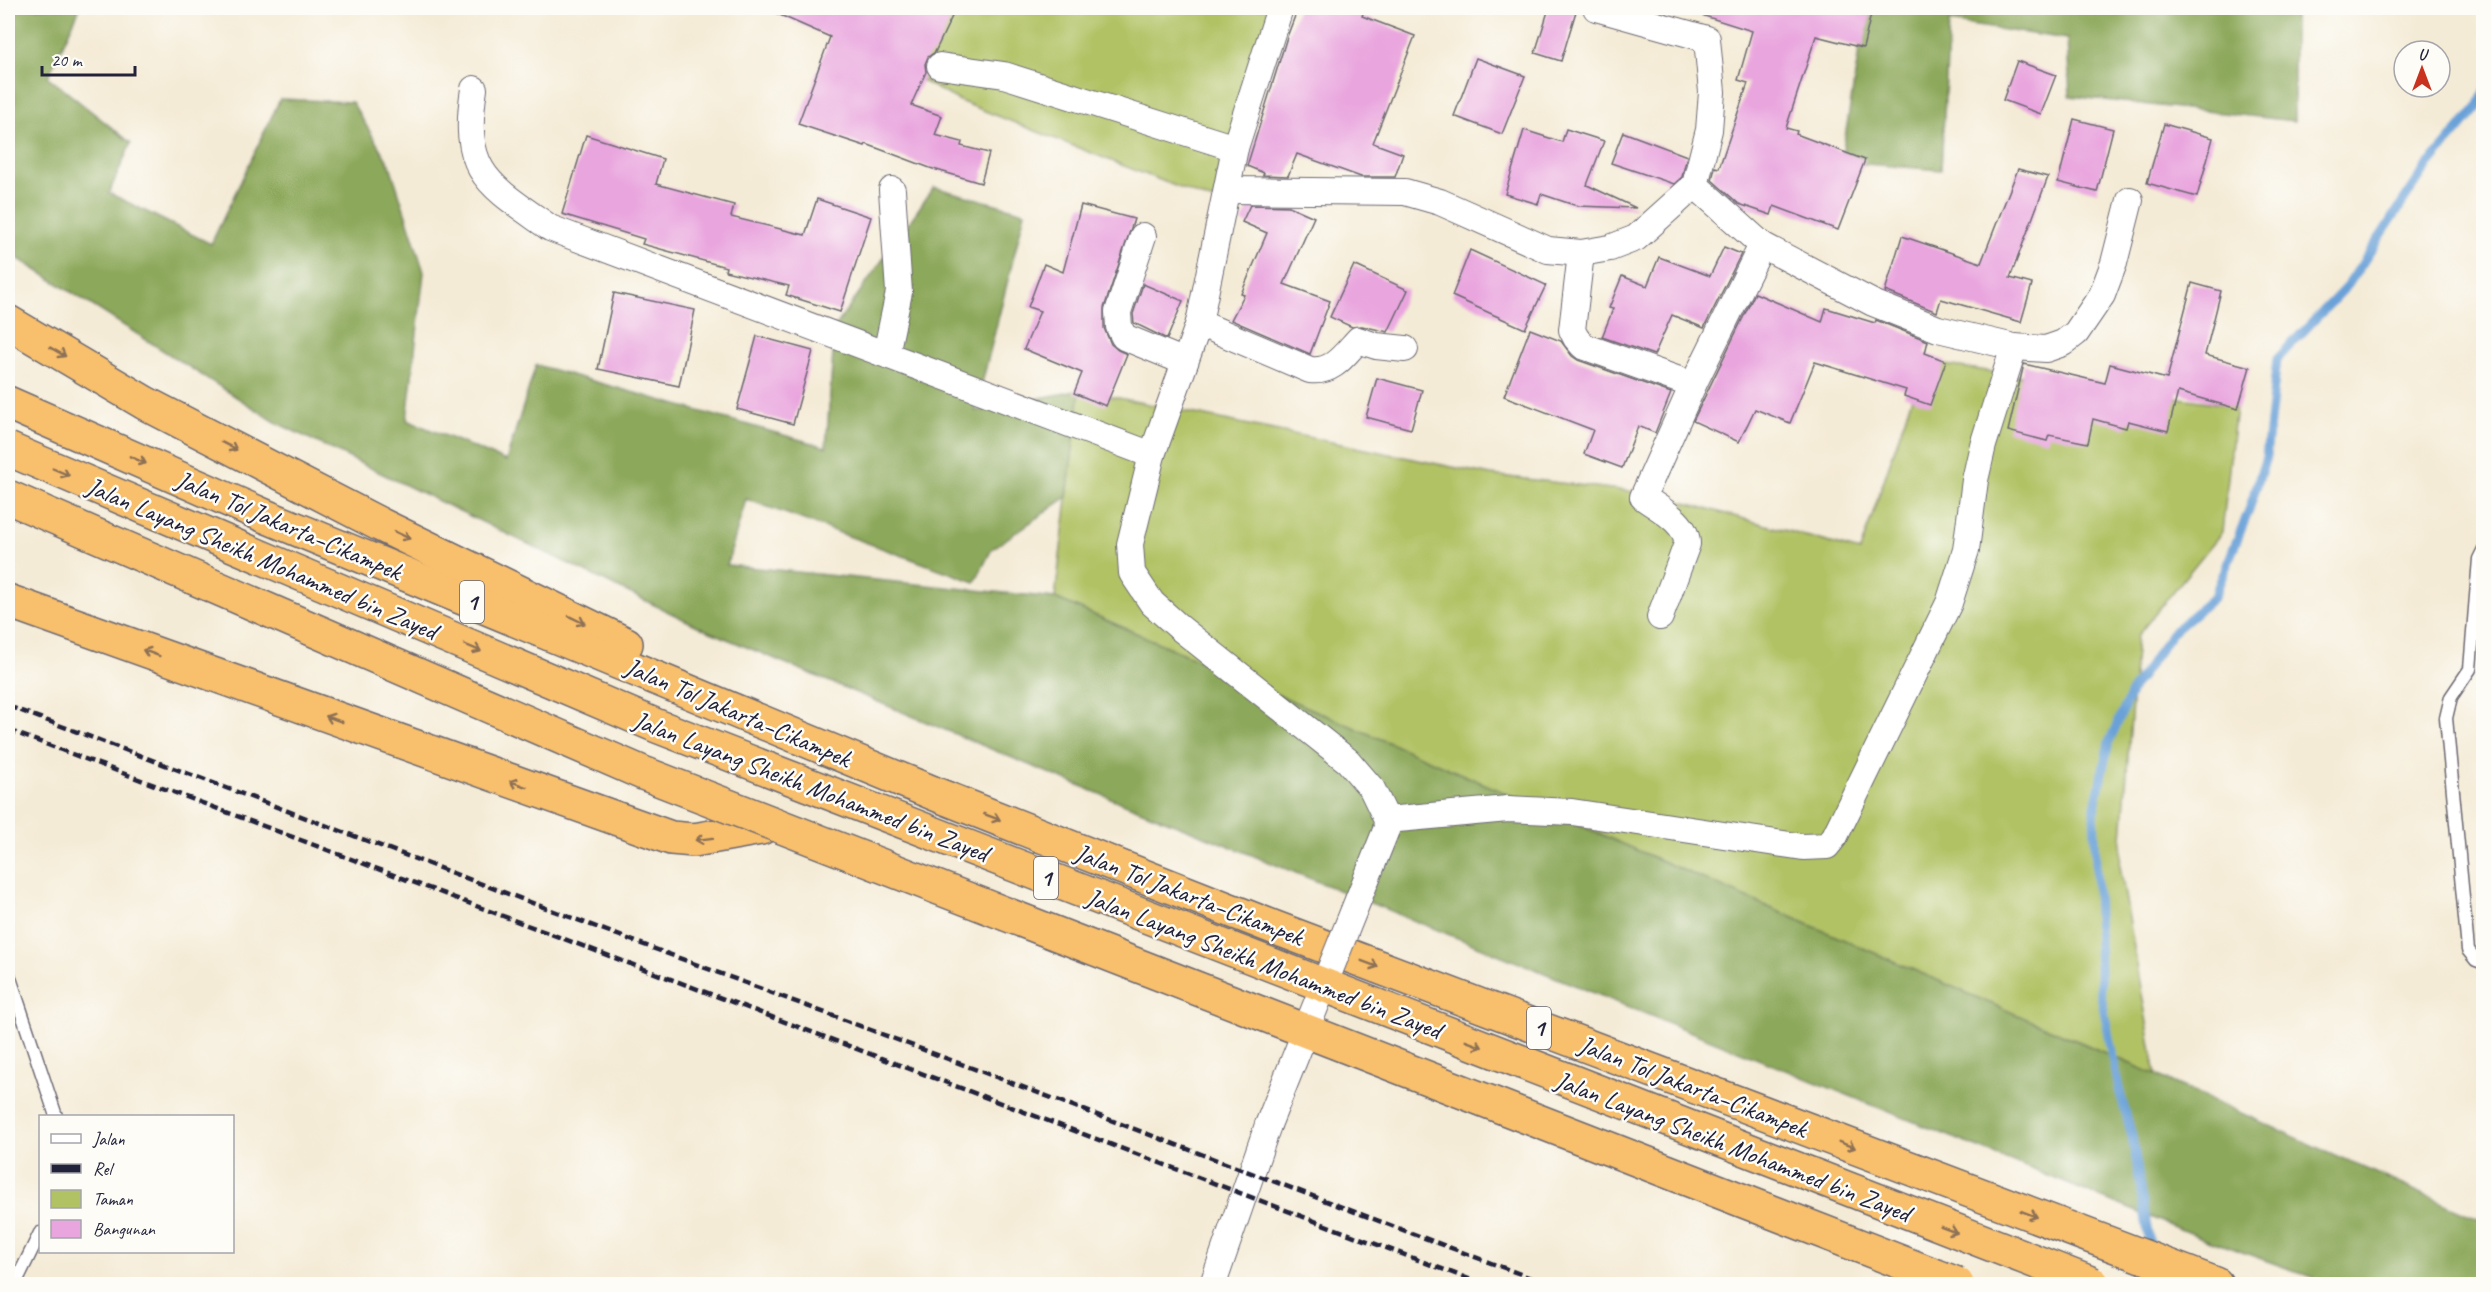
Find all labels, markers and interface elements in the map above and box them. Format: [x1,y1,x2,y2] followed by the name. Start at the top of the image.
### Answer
[42,39,135,77] scale bar
[2392,39,2452,99] north arrow
[2418,45,2429,65] text: U
[51,49,84,71] text: 20 m
[49,346,66,358] one-way arrow
[219,441,237,452] one-way arrow
[129,456,147,467] one-way arrow
[169,462,409,589] street label: Jalan Tol Jakarta–Cikampek
[52,467,70,478] one-way arrow
[80,469,446,649] street label: Jalan Layang Sheikh Mohammed bin Zayed
[393,530,411,541] one-way arrow
[460,581,484,623] road number: 1
[568,615,586,627] one-way arrow
[463,642,481,654] one-way arrow
[142,647,161,658] one-way arrow
[618,649,858,776] street label: Jalan Tol Jakarta–Cikampek
[627,703,997,871] street label: Jalan Layang Sheikh Mohammed bin Zayed
[325,712,344,723] one-way arrow
[509,777,528,788] one-way arrow
[983,812,1001,823] one-way arrow
[694,833,714,844] one-way arrow
[1068,835,1310,954] street label: Jalan Tol Jakarta–Cikampek
[1034,857,1058,899] road number: 1
[1080,880,1450,1048] street label: Jalan Layang Sheikh Mohammed bin Zayed
[1360,959,1379,970] one-way arrow
[1527,1007,1551,1049] road number: 1
[1572,1027,1814,1146] street label: Jalan Tol Jakarta–Cikampek
[1464,1040,1482,1051] one-way arrow
[1549,1063,1919,1231] street label: Jalan Layang Sheikh Mohammed bin Zayed
[39,1115,234,1253] legend
[92,1128,125,1150] text: Jalan
[1837,1140,1855,1151] one-way arrow
[93,1158,115,1180] text: Rel
[93,1188,134,1210] text: Taman
[2019,1209,2038,1220] one-way arrow
[93,1218,156,1240] text: Bangunan
[1939,1225,1958,1236] one-way arrow

